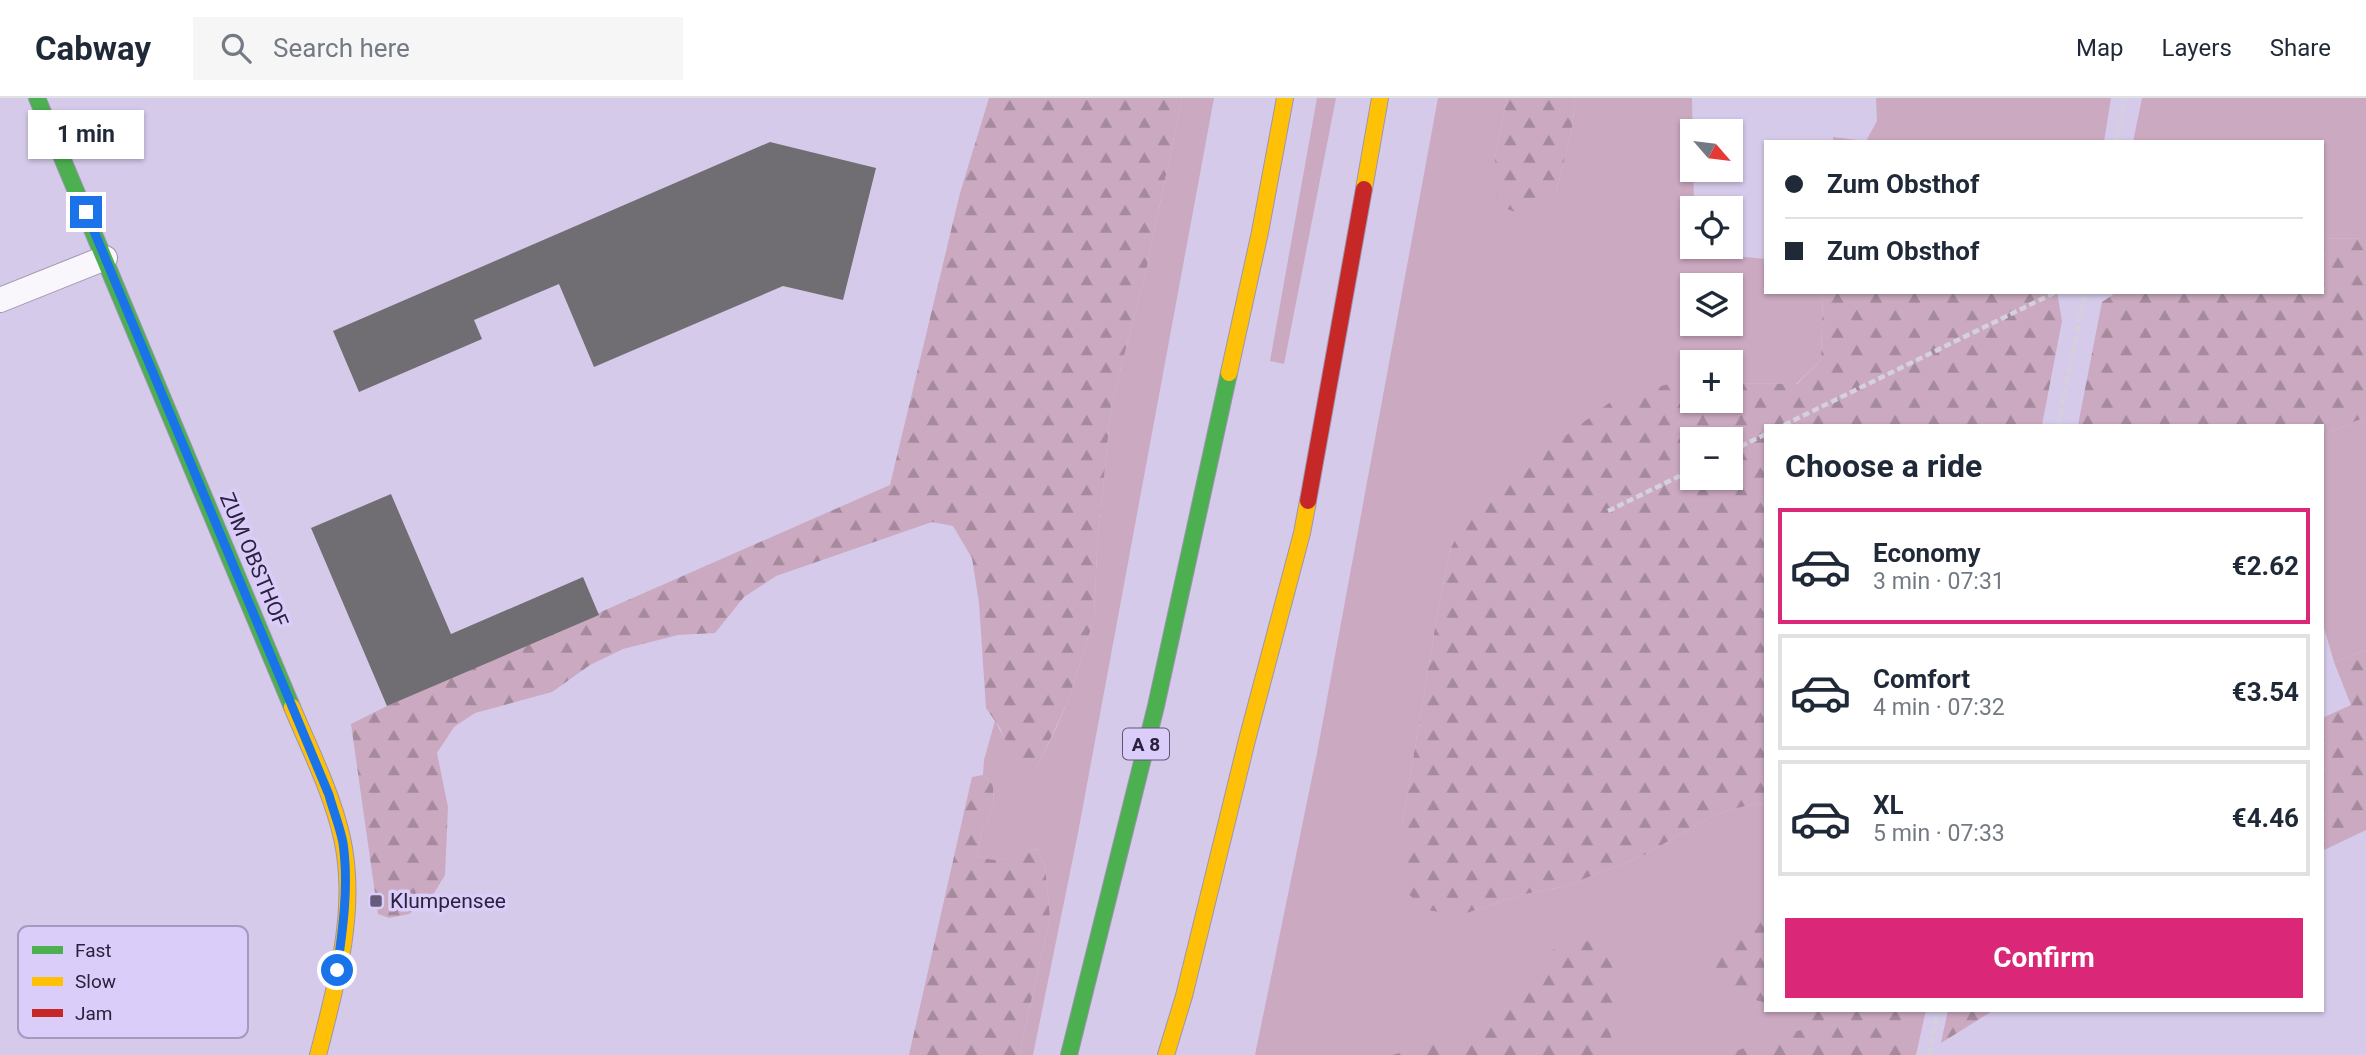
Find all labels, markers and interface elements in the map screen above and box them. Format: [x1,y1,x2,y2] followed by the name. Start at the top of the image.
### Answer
[193,17,683,80] search box
[35,29,151,68] text: Cabway
[217,29,255,67] icon: search
[273,33,410,63] text: Search here
[2076,34,2124,62] text: Map
[2162,34,2232,62] text: Layers
[2270,34,2331,62] text: Share
[28,110,144,159] callout: 1 min
[1680,119,1743,182] north arrow
[1680,119,1743,490] map controls
[57,121,115,148] text: 1 min
[1827,169,1979,199] text: Zum Obsthof
[70,196,102,228] route end
[1680,196,1743,259] button: locate
[1827,236,1979,266] text: Zum Obsthof
[1680,273,1743,336] button: layers
[1680,350,1743,413] button: +
[1680,427,1743,490] button: −
[1785,447,1982,485] text: Choose a ride
[215,489,293,631] street label: ZUM OBSTHOF
[1789,535,1852,598] icon: car
[1873,538,1980,568] text: Economy
[2232,551,2299,581] text: €2.62
[1873,568,2005,595] text: 3 min · 07:31
[1789,661,1852,724] icon: car
[1873,664,1970,694] text: Comfort
[2232,677,2299,707] text: €3.54
[1873,694,2005,721] text: 4 min · 07:32
[1123,729,1169,760] road number: A 8
[1789,787,1852,850] icon: car
[1873,790,1904,820] text: XL
[2232,803,2299,833] text: €4.46
[1873,820,2005,847] text: 5 min · 07:33
[390,889,506,913] place label: Klumpensee
[368,893,384,909] marker: Klumpensee
[1785,918,2303,998] button: Confirm
[18,926,248,1038] legend
[75,939,112,962] text: Fast
[321,954,353,986] route start
[75,970,116,993] text: Slow
[75,1002,112,1025] text: Jam

